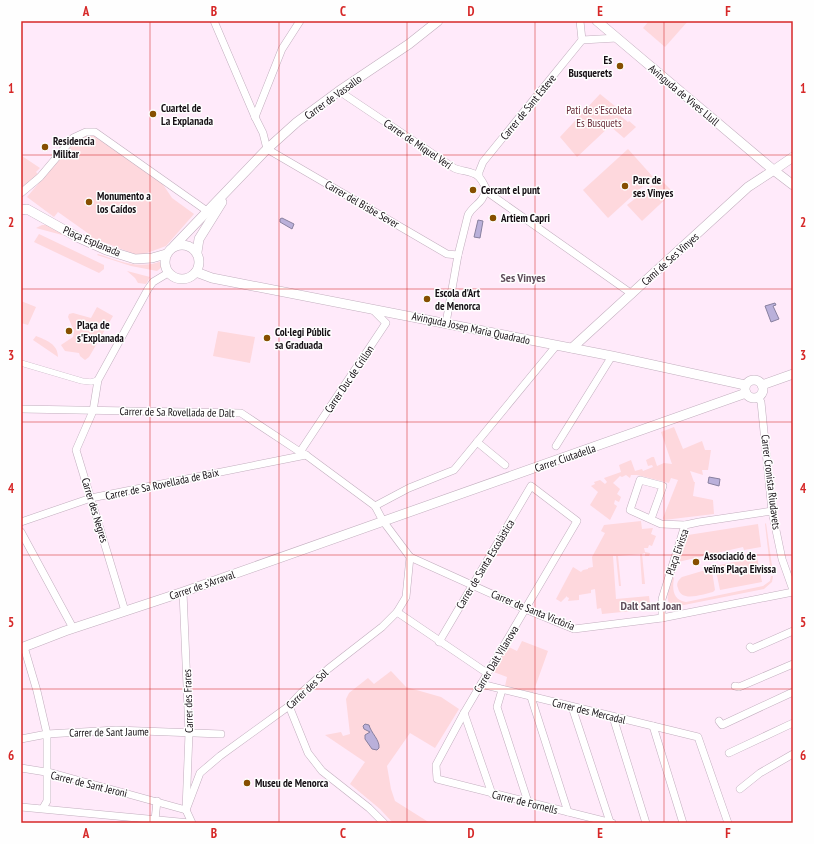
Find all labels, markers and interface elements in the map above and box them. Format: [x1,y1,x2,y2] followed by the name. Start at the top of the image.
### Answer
[82,3,90,20] text: A
[211,3,217,20] text: B
[340,3,346,20] text: C
[468,3,475,20] text: D
[597,3,603,20] text: E
[725,3,731,20] text: F
[568,53,612,80] place label: Es Busquerets
[615,61,625,71] marker: Es Busquerets
[646,61,723,129] street label: Avinguda de Vives Llull
[302,71,365,122] street label: Carrer de Vassallo
[497,71,559,143] street label: Carrer de Sant Esteve
[8,80,14,97] text: 1
[800,80,806,97] text: 1
[161,101,214,128] place label: Cuartel de La Explanada
[566,103,632,130] park label: Pati de s'Escoleta Es Busquets
[148,109,158,119] marker: Cuartel de La Explanada
[381,116,455,172] street label: Carrer de Miquel Verí
[53,134,95,161] place label: Residencia Militar
[40,142,50,152] marker: Residencia Militar
[633,173,673,200] place label: Parc de ses Vinyes
[322,177,402,231] street label: Carrer del Bisbe Sever
[620,181,630,191] marker: Parc de ses Vinyes
[481,183,541,197] place label: Cercant el punt
[468,185,478,195] marker: Cercant el punt
[97,189,151,216] place label: Monumento a los Caídos
[84,197,94,207] marker: Monumento a los Caídos
[500,211,550,225] place label: Artiem Capri
[488,213,498,223] marker: Artiem Capri
[8,214,14,231] text: 2
[800,214,806,231] text: 2
[61,223,123,259] street label: Plaça Esplanada
[638,229,702,288] street label: Camí de Ses Vinyes
[501,270,545,285] district label: Ses Vinyes
[435,286,481,313] place label: Escola d'Art de Menorca
[422,294,432,304] marker: Escola d'Art de Menorca
[411,309,532,347] street label: Avinguda Josep Maria Quadrado
[77,318,124,345] place label: Plaça de s'Explanada
[275,325,331,352] place label: Col·legi Públic sa Graduada
[64,326,74,336] marker: Plaça de s'Explanada
[262,333,272,343] marker: Col·legi Públic sa Graduada
[321,342,377,415] street label: Carrer Duc de Crillon
[8,347,14,364] text: 3
[800,347,806,364] text: 3
[119,404,235,420] street label: Carrer de Sa Rovellada de Dalt
[758,434,784,531] street label: Carrer Cronista Riudavets
[533,441,597,475] street label: Carrer Ciutadella
[104,465,221,503] street label: Carrer de Sa Rovellada de Baix
[79,476,112,544] street label: Carrer des Negres
[8,480,15,497] text: 4
[800,480,807,497] text: 4
[453,517,517,611] street label: Carrer de Santa Escolàstica
[663,527,691,577] street label: Plaça Eivissa
[703,549,776,576] place label: Associació de veïns Plaça Eivissa
[691,557,701,567] marker: Associació de veïns Plaça Eivissa
[167,567,237,603] street label: Carrer de s'Arraval
[489,587,577,633] street label: Carrer de Santa Victòria
[621,598,681,613] district label: Dalt Sant Joan
[8,614,14,631] text: 5
[800,614,806,631] text: 5
[471,623,521,695] street label: Carrer Dalt Vilanova
[283,666,331,712] street label: Carrer des Sol
[180,669,196,733] street label: Carrer des Frares
[551,695,628,727] street label: Carrer des Mercadal
[69,724,149,740] street label: Carrer de Sant Jaume
[8,747,14,764] text: 6
[800,747,806,764] text: 6
[49,768,129,800] street label: Carrer de Sant Jeroni
[255,776,329,790] place label: Museu de Menorca
[242,778,252,788] marker: Museu de Menorca
[491,787,560,817] street label: Carrer de Fornells
[82,825,90,842] text: A
[211,825,217,842] text: B
[340,825,346,842] text: C
[468,825,475,842] text: D
[597,825,603,842] text: E
[725,825,731,842] text: F

